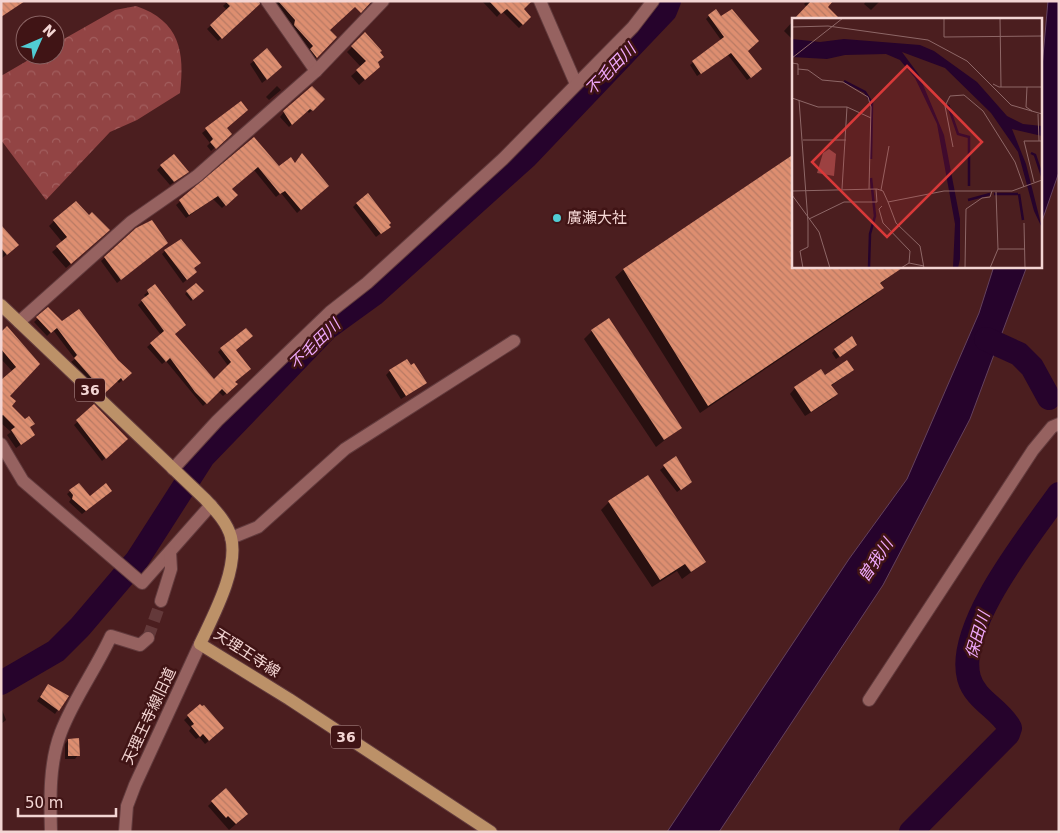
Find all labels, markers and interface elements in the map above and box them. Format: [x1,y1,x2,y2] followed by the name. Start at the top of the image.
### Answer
[15,15,65,65] north arrow
[792,18,1042,268] inset map
[39,21,59,41] text: N
[581,38,641,99] water label: 不毛田川
[567,209,627,227] place label: 廣瀬大社
[551,212,563,224] marker: 廣瀬大社
[285,314,345,373] water label: 不毛田川
[75,378,105,402] road number: 36
[854,533,898,585] water label: 曽我川
[961,608,994,661] water label: 保田川
[211,625,283,681] street label: 天理王寺線
[119,665,179,767] street label: 天理王寺線旧道
[331,726,361,749] road number: 36
[18,786,115,818] scale bar
[25,794,63,812] text: 50 m

